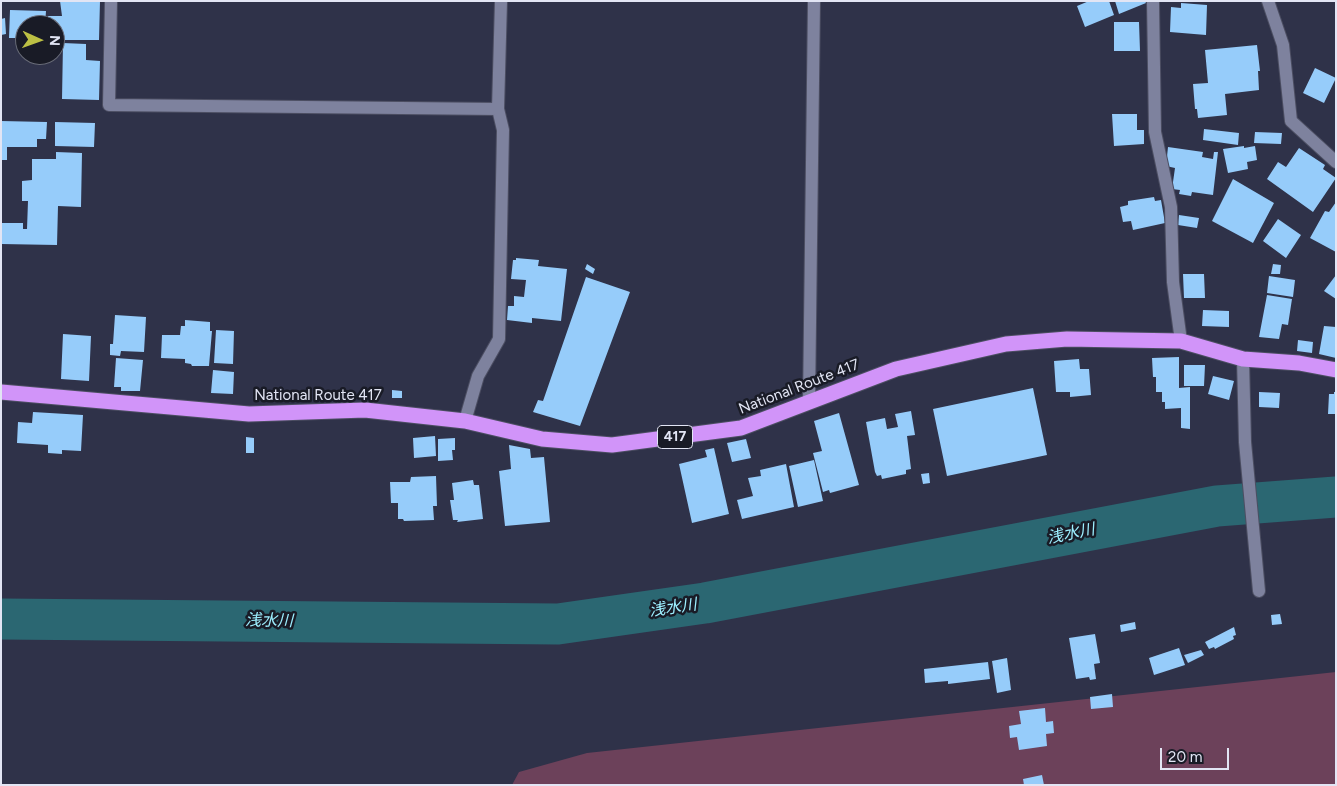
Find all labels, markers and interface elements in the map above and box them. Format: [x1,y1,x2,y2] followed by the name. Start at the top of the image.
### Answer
[15,15,65,65] north arrow
[46,35,63,46] text: N
[736,356,862,418] street label: National Route 417
[254,387,382,405] street label: National Route 417
[658,426,692,448] road number: 417
[1046,520,1096,548] water label: 浅水川
[648,595,698,621] water label: 浅水川
[245,611,293,631] water label: 浅水川
[1162,738,1231,770] scale bar
[1168,748,1202,766] text: 20 m

